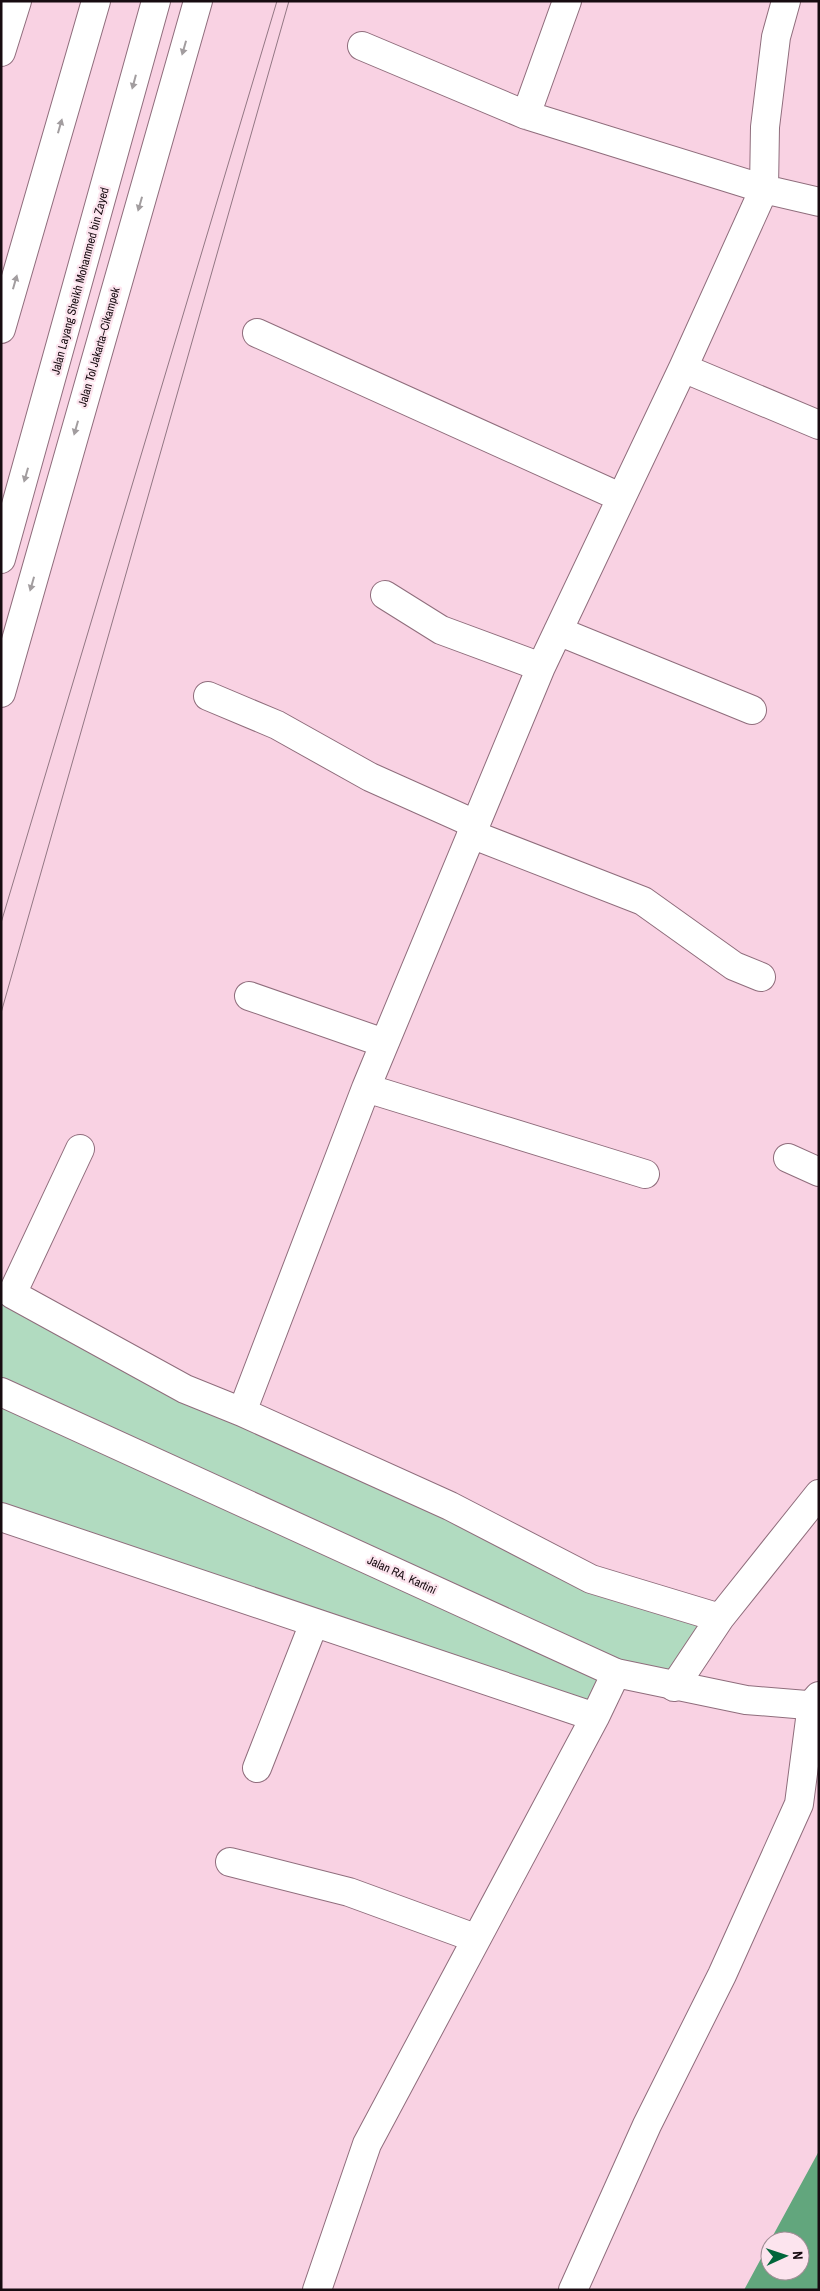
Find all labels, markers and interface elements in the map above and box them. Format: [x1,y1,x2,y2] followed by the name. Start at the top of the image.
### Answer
[180,41,188,56] one-way arrow
[130,75,138,90] one-way arrow
[56,119,64,134] one-way arrow
[47,186,113,376] street label: Jalan Layang Sheikh Mohammed bin Zayed
[135,197,143,212] one-way arrow
[11,275,19,290] one-way arrow
[74,285,124,409] street label: Jalan Tol Jakarta–Cikampek
[72,421,80,436] one-way arrow
[22,467,30,483] one-way arrow
[28,577,36,592] one-way arrow
[365,1552,439,1598] street label: Jalan RA. Kartini
[760,2231,810,2281] north arrow
[789,2251,807,2260] text: N

